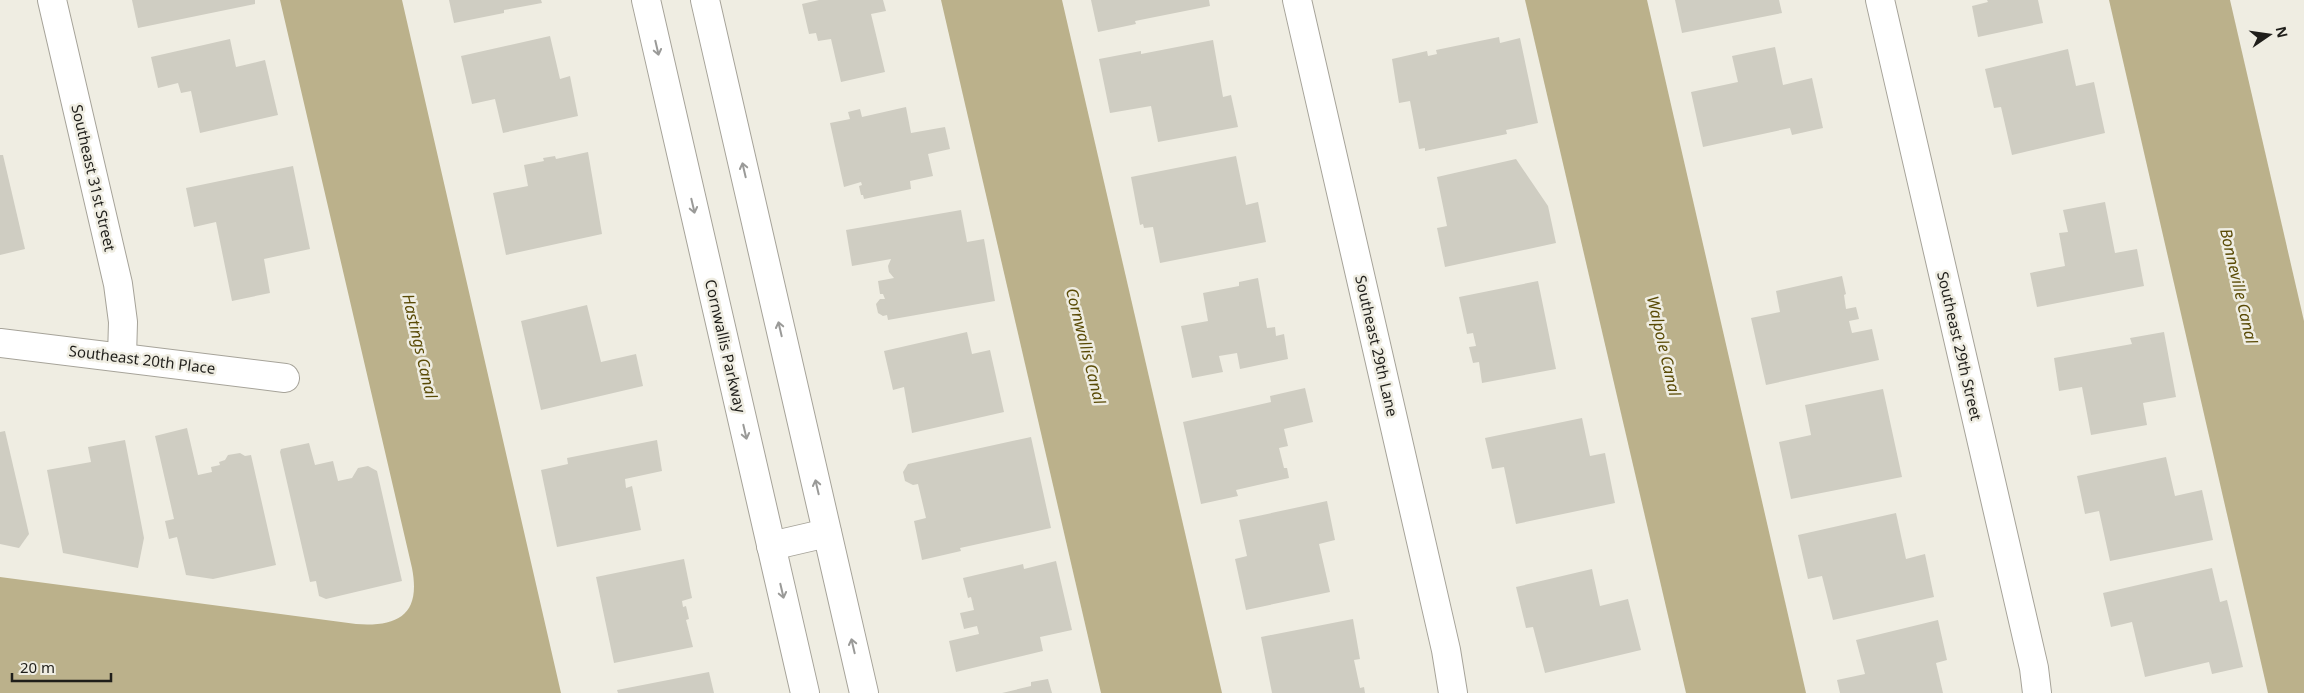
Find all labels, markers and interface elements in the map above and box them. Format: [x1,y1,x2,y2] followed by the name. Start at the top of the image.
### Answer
[2244,10,2294,60] north arrow
[2272,24,2293,40] text: N
[653,39,662,55] one-way arrow
[67,102,121,254] street label: Southeast 31st Street
[739,163,748,179] one-way arrow
[689,197,698,213] one-way arrow
[2215,226,2263,347] water label: Bonneville Canal
[1933,269,1987,423] street label: Southeast 29th Street
[1351,273,1403,418] street label: Southeast 29th Lane
[701,277,751,415] street label: Cornwallis Parkway
[1061,286,1111,407] water label: Cornwallis Canal
[397,291,443,401] water label: Hastings Canal
[1642,294,1686,399] water label: Walpole Canal
[775,321,784,337] one-way arrow
[68,340,216,378] street label: Southeast 20th Place
[741,424,750,440] one-way arrow
[811,480,821,496] one-way arrow
[778,582,787,598] one-way arrow
[848,638,857,654] one-way arrow
[12,650,111,682] scale bar
[20,657,55,677] text: 20 m

